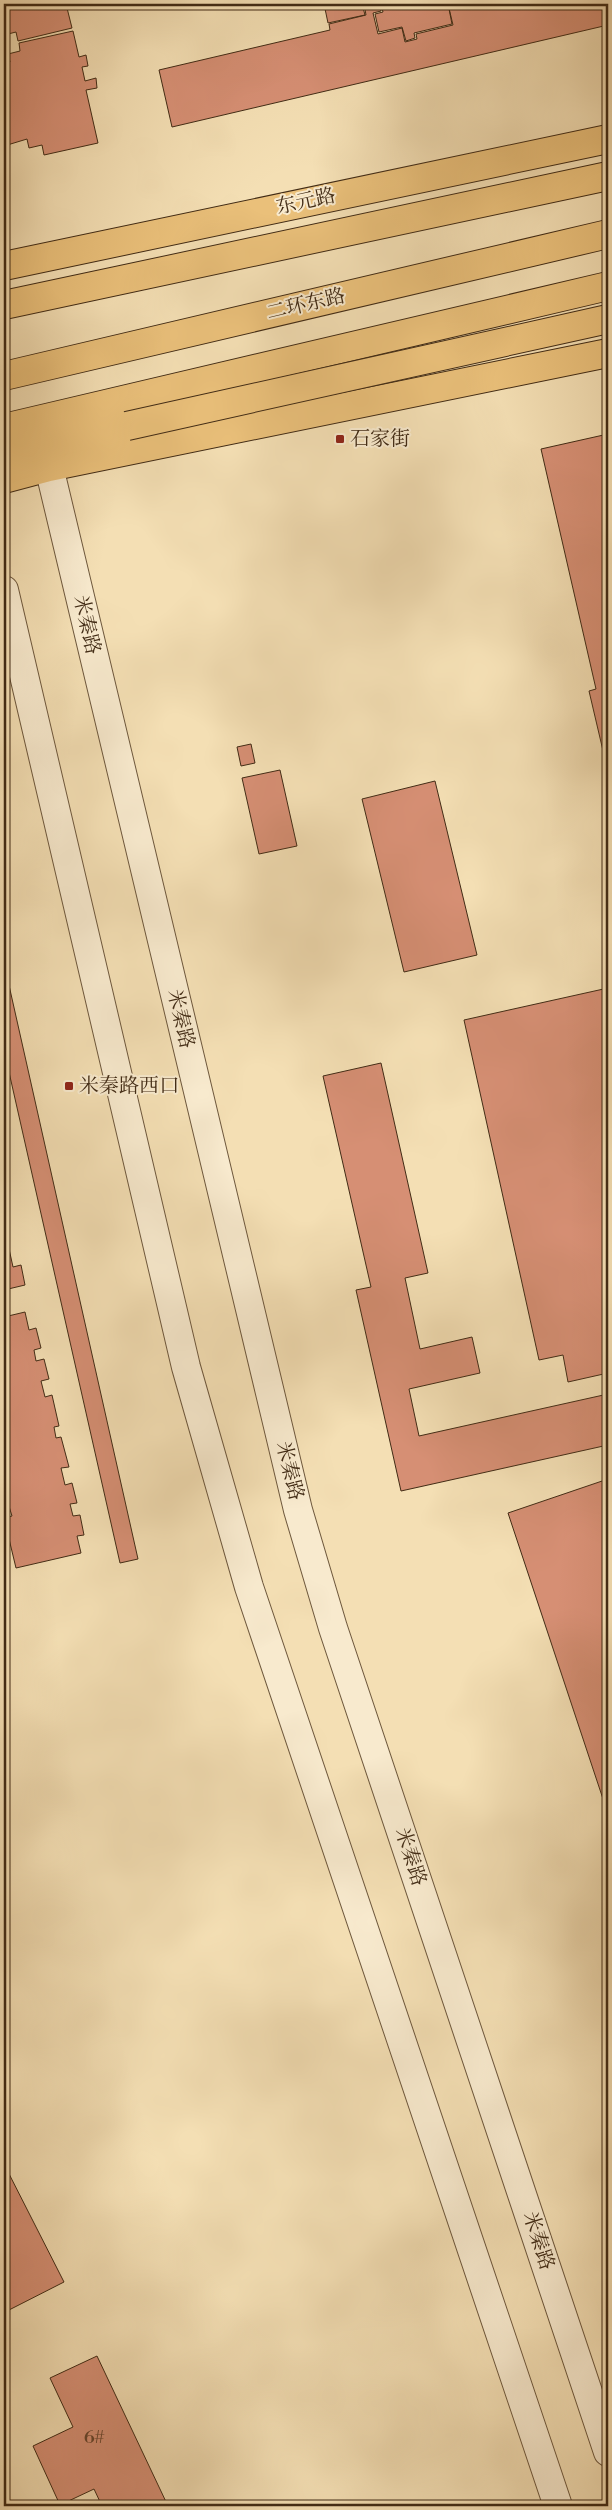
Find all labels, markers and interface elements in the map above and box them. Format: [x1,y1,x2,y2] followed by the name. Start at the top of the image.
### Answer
[274,184,338,220] street label: 东元路
[264,284,348,326] street label: 二环东路
[350,427,410,452] place label: 石家街
[334,433,346,445] marker: 石家街
[67,593,105,657] street label: 米秦路
[161,987,199,1051] street label: 米秦路
[79,1074,179,1099] place label: 米秦路西口
[63,1080,75,1092] marker: 米秦路西口
[270,1439,308,1503] street label: 米秦路
[389,1825,431,1889] street label: 米秦路
[517,2209,559,2273] street label: 米秦路
[84,2426,105,2449] house number: 6#

